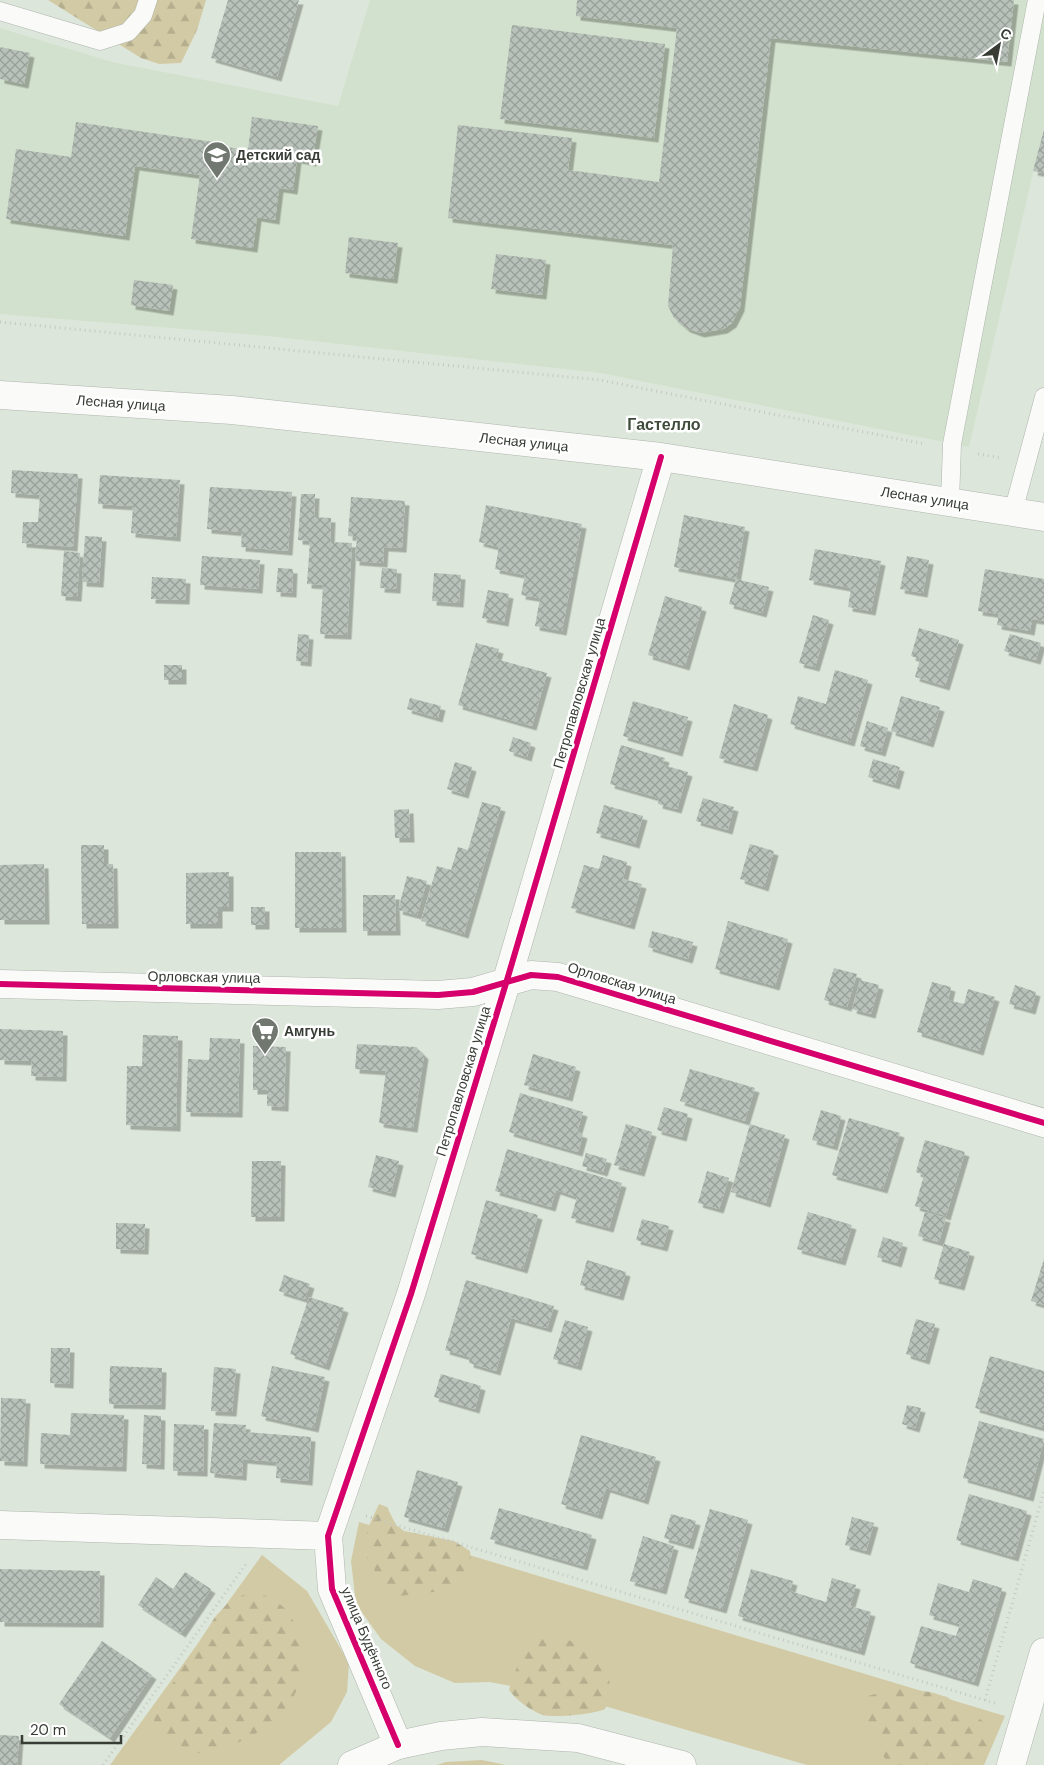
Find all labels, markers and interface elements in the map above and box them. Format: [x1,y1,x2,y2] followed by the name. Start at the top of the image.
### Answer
[974,20,1024,70] north arrow
[997,24,1015,44] text: С
[202,140,232,179] school or university icon: Детский сад
[236,146,320,164] place label: Детский сад
[76,391,166,415] street label: Лесная улица
[627,414,701,435] district label: Гастелло
[479,428,570,456] street label: Лесная улица
[879,482,971,514] street label: Лесная улица
[549,615,609,771] street label: Петропавловская улица
[566,958,679,1008] street label: Орловская улица
[148,967,261,987] street label: Орловская улица
[432,1003,495,1158] street label: Петропавловская улица
[250,1016,280,1055] supermarket icon: Амгунь
[284,1022,336,1040] place label: Амгунь
[337,1584,397,1692] street label: улица Будённого
[22,1712,121,1744] scale bar
[30,1720,66,1740] text: 20 m

